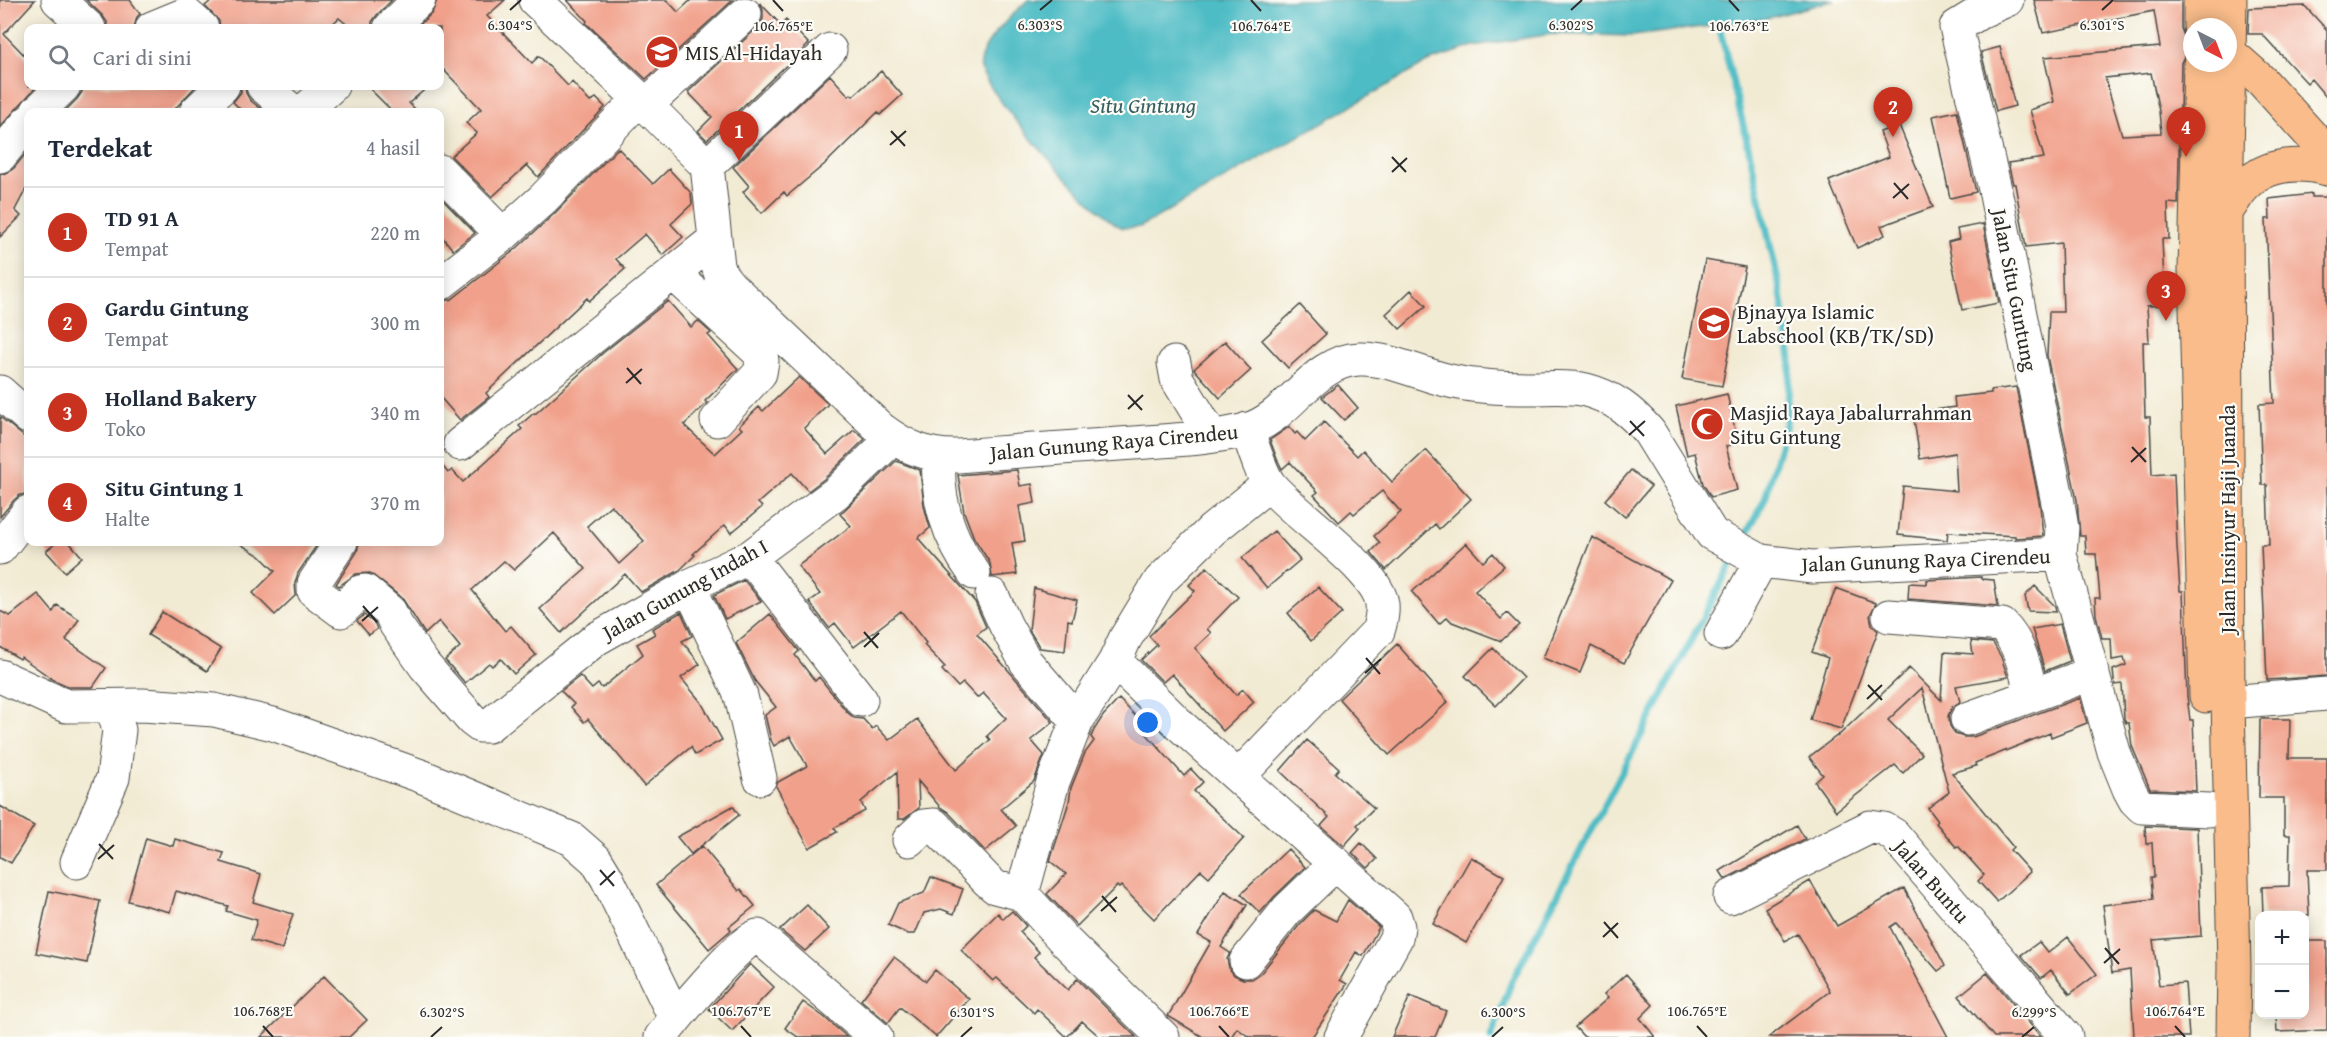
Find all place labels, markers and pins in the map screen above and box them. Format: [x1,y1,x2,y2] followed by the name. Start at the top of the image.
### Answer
[644,34,680,70] school or university icon: MIS Al-Hidayah
[685,37,822,68] place label: MIS Al-Hidayah
[1874,88,1912,137] pin: 2
[2166,108,2206,157] pin: 4
[720,112,758,161] pin: 1
[2146,272,2186,321] pin: 3
[1737,296,1934,351] place label: Bjnayya Islamic Labschool (KB/TK/SD)
[1696,305,1732,341] school or university icon: Bjnayya Islamic Labschool (KB/TK/SD)
[1730,397,1972,452] place label: Masjid Raya Jabalurrahman Situ Gintung
[1689,406,1725,442] mosque icon: Masjid Raya Jabalurrahman Situ Gintung

